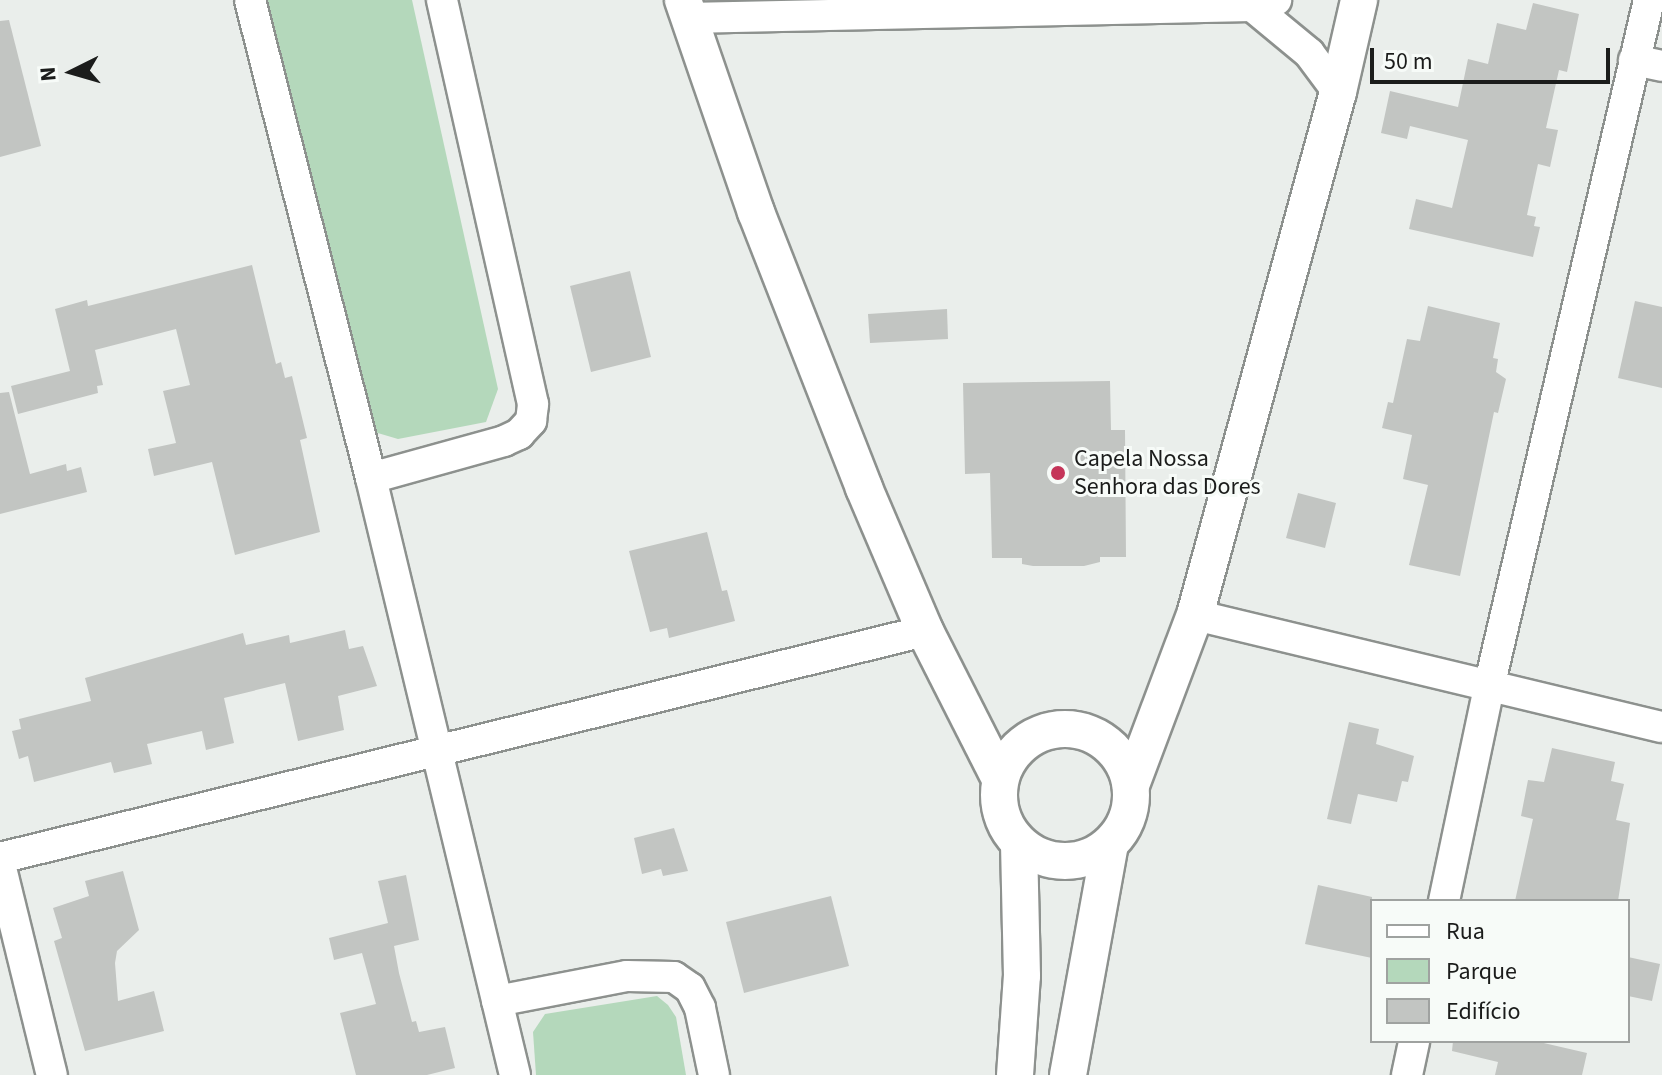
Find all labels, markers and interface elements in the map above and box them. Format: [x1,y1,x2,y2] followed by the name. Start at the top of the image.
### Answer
[32,32,112,112] north arrow
[1374,32,1614,82] scale bar
[1384,44,1433,79] text: 50 m
[32,65,65,83] text: N
[1074,445,1261,501] place label: Capela Nossa Senhora das Dores
[1049,464,1067,482] marker: Capela Nossa Senhora das Dores
[1370,899,1630,1043] legend
[1446,914,1485,949] text: Rua
[1446,954,1517,989] text: Parque
[1446,994,1520,1029] text: Edifício

